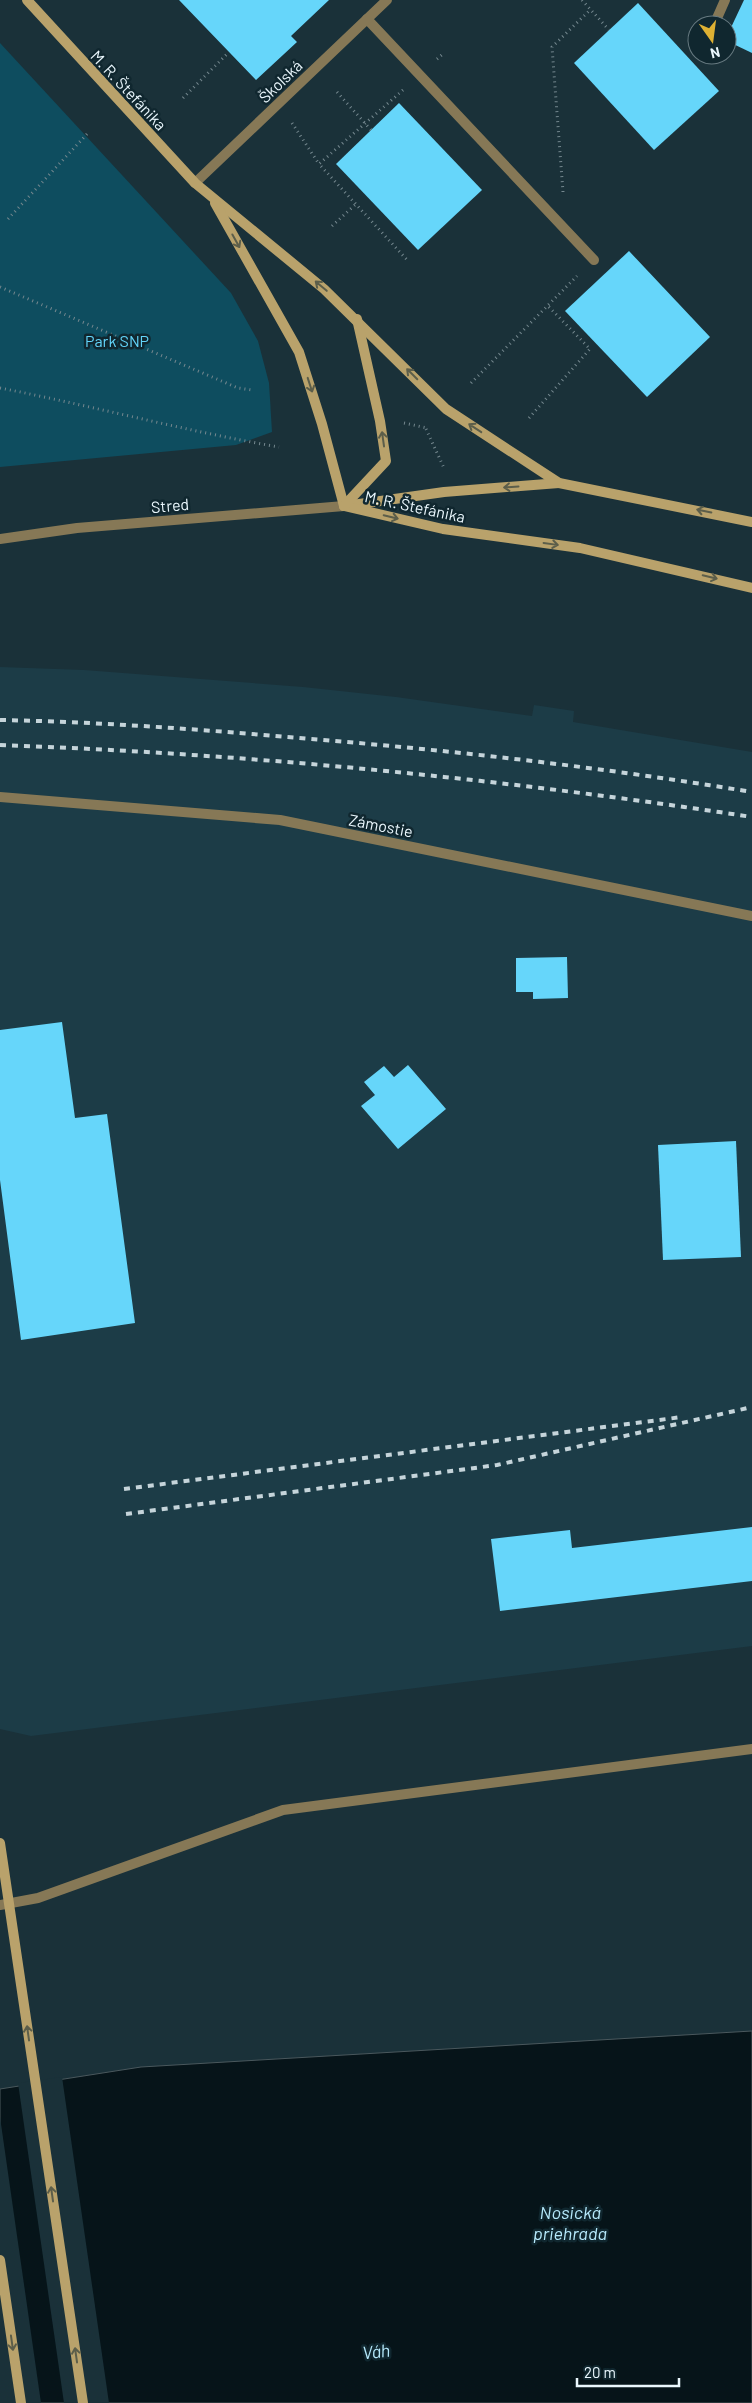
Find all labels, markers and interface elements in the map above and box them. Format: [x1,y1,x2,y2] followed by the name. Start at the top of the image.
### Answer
[687,15,737,65] north arrow
[709,44,722,62] text: N
[87,46,171,134] street label: M. R. Štefánika
[254,56,306,106] street label: Školská
[232,233,242,247] one-way arrow
[314,280,327,291] one-way arrow
[85,331,149,350] park label: Park SNP
[406,368,418,381] one-way arrow
[305,377,315,393] one-way arrow
[468,422,482,432] one-way arrow
[378,431,388,447] one-way arrow
[503,482,519,492] one-way arrow
[363,486,467,526] street label: M. R. Štefánika
[150,494,190,516] street label: Stred
[697,506,713,516] one-way arrow
[383,513,399,522] one-way arrow
[543,539,559,549] one-way arrow
[702,573,718,582] one-way arrow
[347,809,415,841] street label: Zámostie
[23,2026,33,2042] one-way arrow
[47,2186,57,2202] one-way arrow
[533,2201,607,2244] water label: Nosická priehrada
[7,2335,17,2351] one-way arrow
[361,2339,391,2363] water label: Váh
[70,2347,80,2363] one-way arrow
[577,2356,680,2388] scale bar
[584,2363,616,2381] text: 20 m

